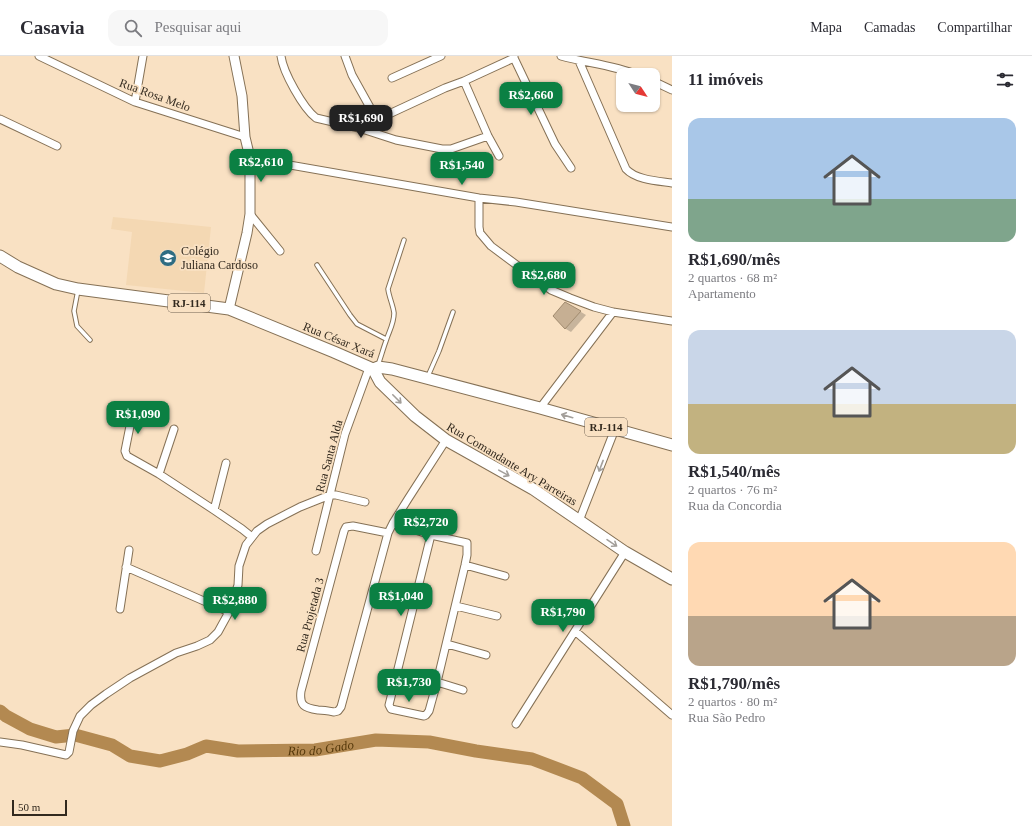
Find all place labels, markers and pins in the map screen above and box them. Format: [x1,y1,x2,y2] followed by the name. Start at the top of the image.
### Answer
[494,82,568,116] pin: R$2,660
[324,105,398,139] pin: R$1,690
[224,149,298,183] pin: R$2,610
[425,152,499,186] pin: R$1,540
[181,244,258,272] place label: Colégio Juliana Cardoso
[158,248,178,268] school or university icon: Colégio Juliana Cardoso
[507,262,581,296] pin: R$2,680
[101,401,175,435] pin: R$1,090
[389,509,463,543] pin: R$2,720
[364,583,438,617] pin: R$1,040
[198,587,272,621] pin: R$2,880
[526,599,600,633] pin: R$1,790
[372,669,446,703] pin: R$1,730

